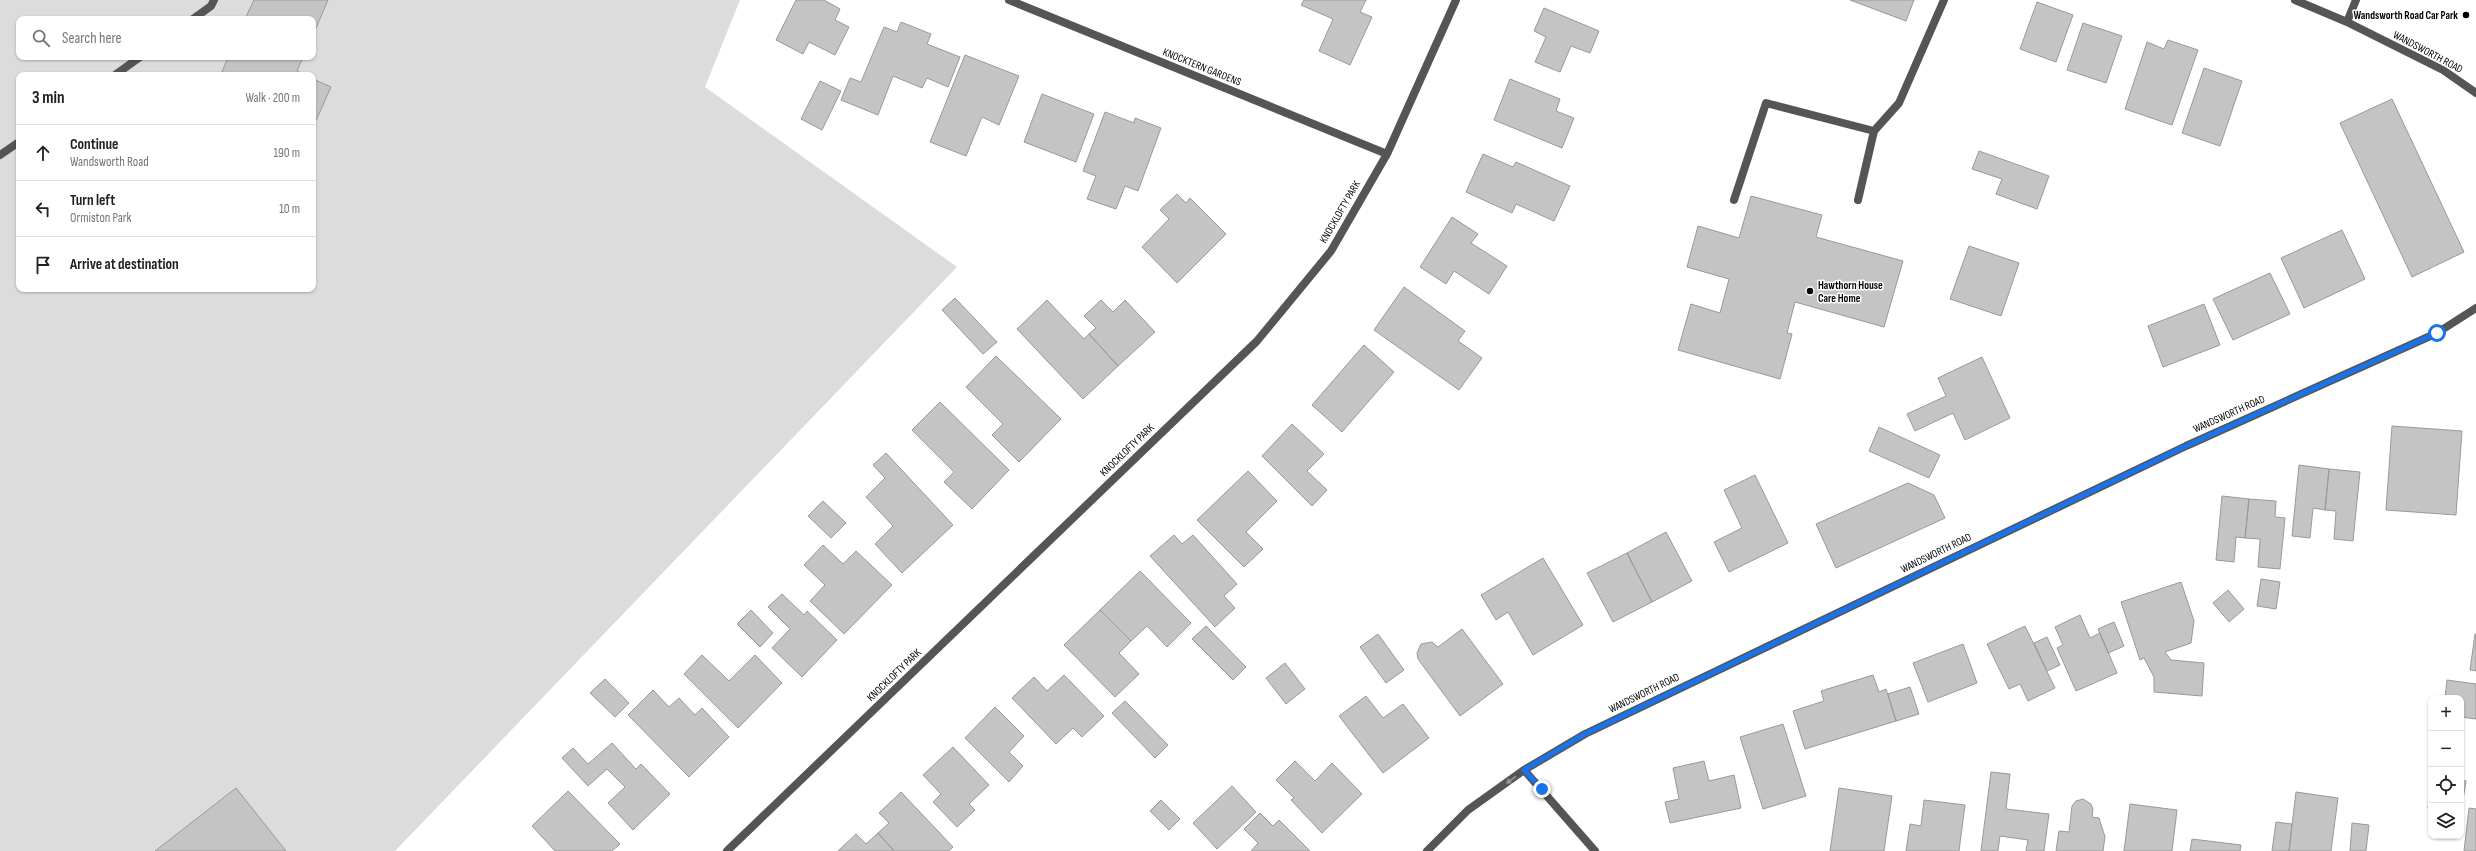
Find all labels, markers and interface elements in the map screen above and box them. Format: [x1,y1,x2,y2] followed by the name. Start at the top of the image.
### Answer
[2353,9,2458,22] place label: Wandsworth Road Car Park
[2461,10,2471,20] marker: Wandsworth Road Car Park
[16,16,316,60] search box
[30,27,52,49] icon: search
[2391,28,2465,76] street label: WANDSWORTH ROAD
[62,29,122,48] text: Search here
[1161,45,1243,89] street label: KNOCKTERN GARDENS
[32,88,65,108] text: 3 min
[245,90,300,106] text: Walk · 200 m
[70,135,119,154] text: Continue
[32,142,54,164] icon: ahead
[273,145,300,161] text: 190 m
[70,154,149,170] text: Wandsworth Road
[1317,179,1363,245] street label: KNOCKLOFTY PARK
[70,191,115,210] text: Turn left
[32,198,54,220] icon: left
[279,201,300,217] text: 10 m
[70,210,131,226] text: Ormiston Park
[32,254,54,276] icon: arrive
[70,255,179,274] text: Arrive at destination
[1818,279,1883,305] place label: Hawthorn House Care Home
[1805,286,1815,296] marker: Hawthorn House Care Home
[2428,324,2446,342] route start
[2191,392,2267,436] street label: WANDSWORTH ROAD
[1097,421,1157,479] street label: KNOCKLOFTY PARK
[1899,530,1973,576] street label: WANDSWORTH ROAD
[864,646,924,704] street label: KNOCKLOFTY PARK
[1607,670,1681,716] street label: WANDSWORTH ROAD
[2428,695,2464,839] map controls
[2428,695,2464,731] button: +
[2428,731,2464,767] button: −
[2428,767,2464,803] button: locate
[1506,775,1516,783] one-way arrow
[1533,780,1551,798] route end
[2428,803,2464,839] button: layers

